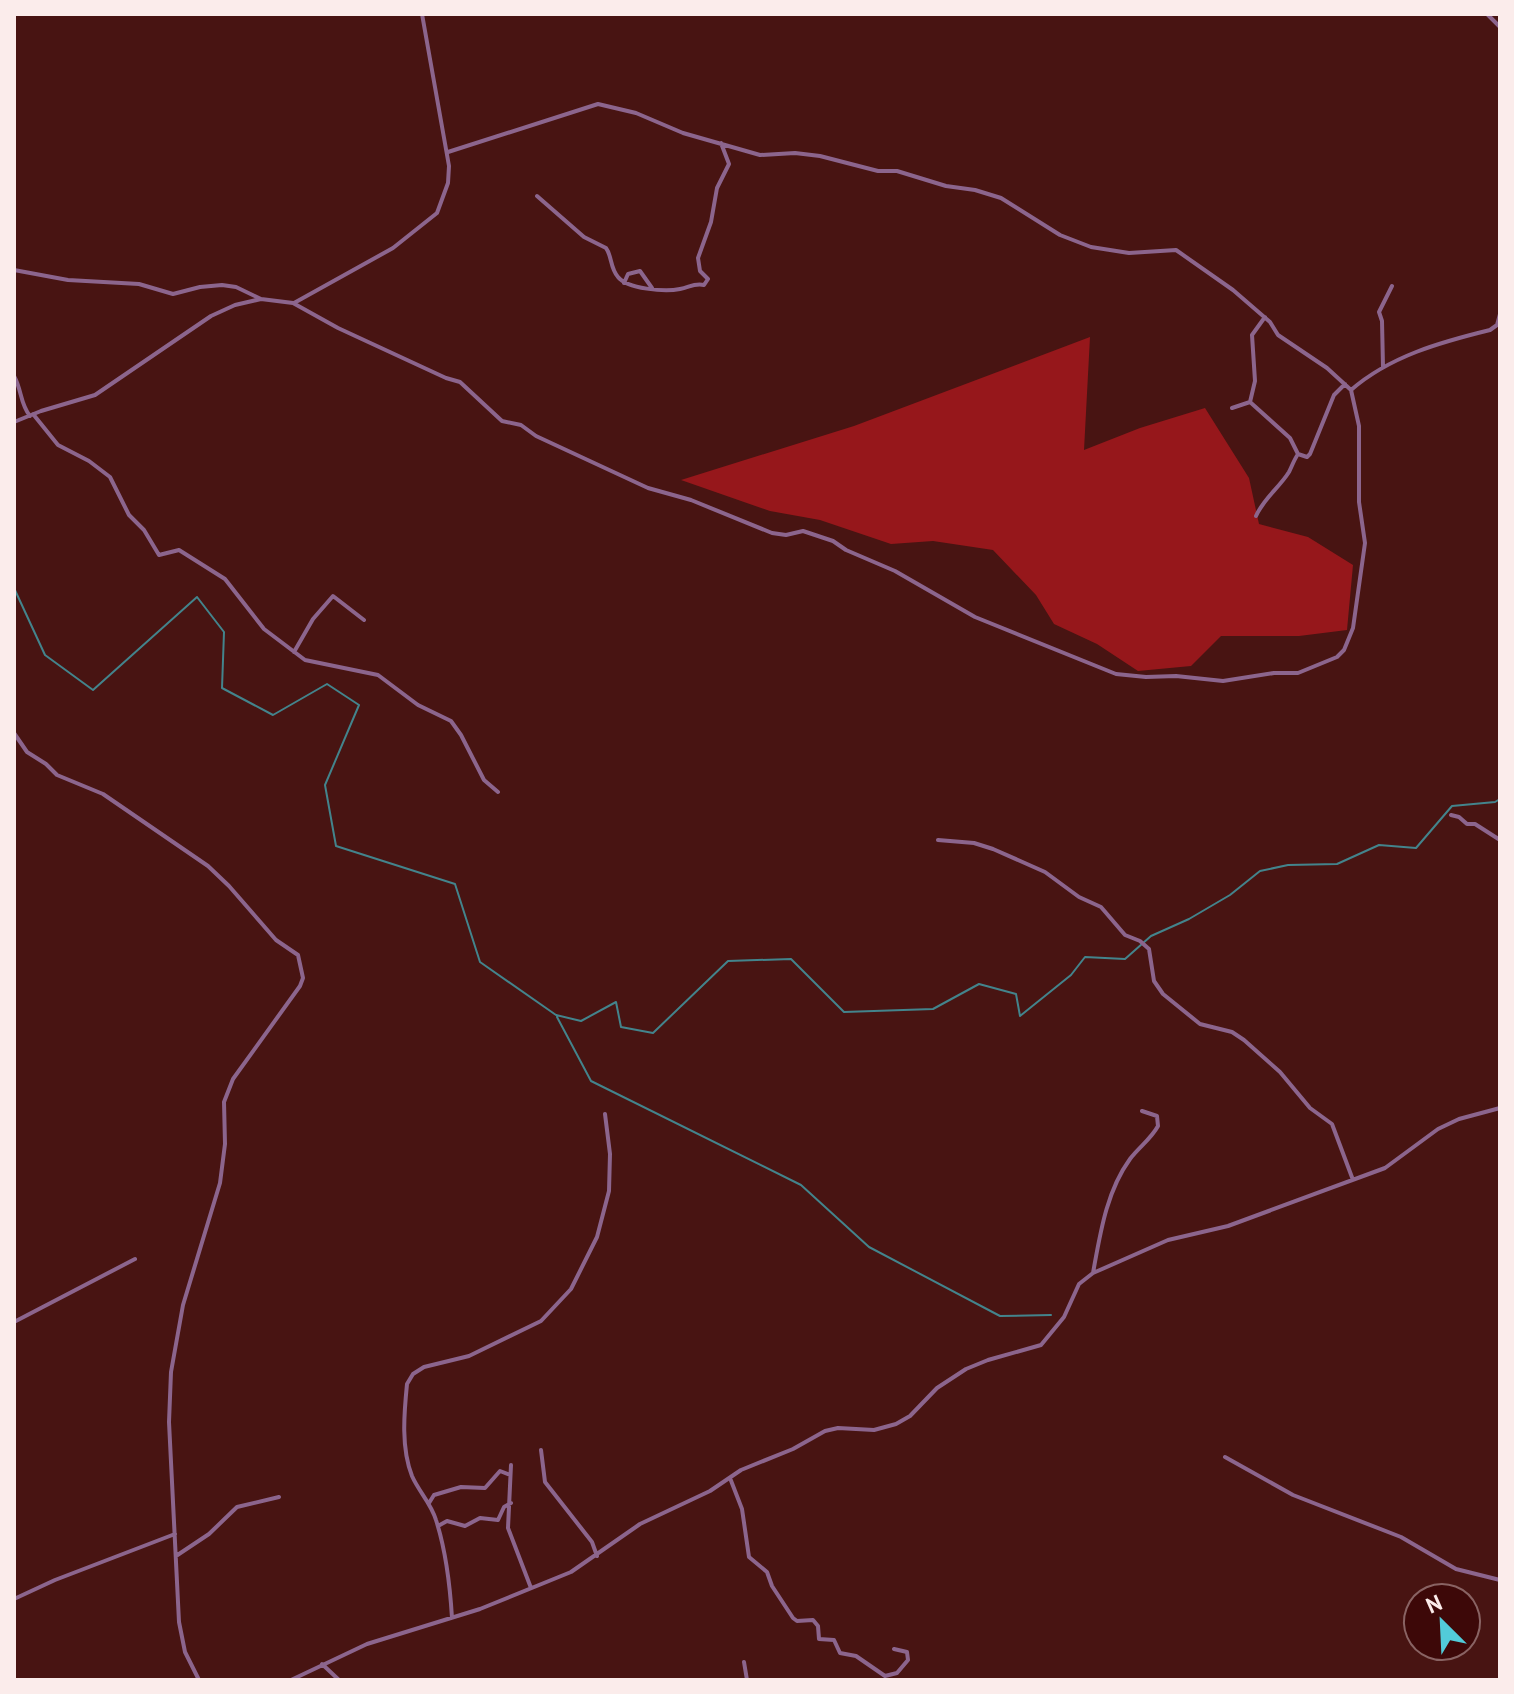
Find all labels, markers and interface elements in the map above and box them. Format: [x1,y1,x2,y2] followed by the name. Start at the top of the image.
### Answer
[1402,1582,1482,1662] north arrow
[1422,1588,1446,1619] text: N

